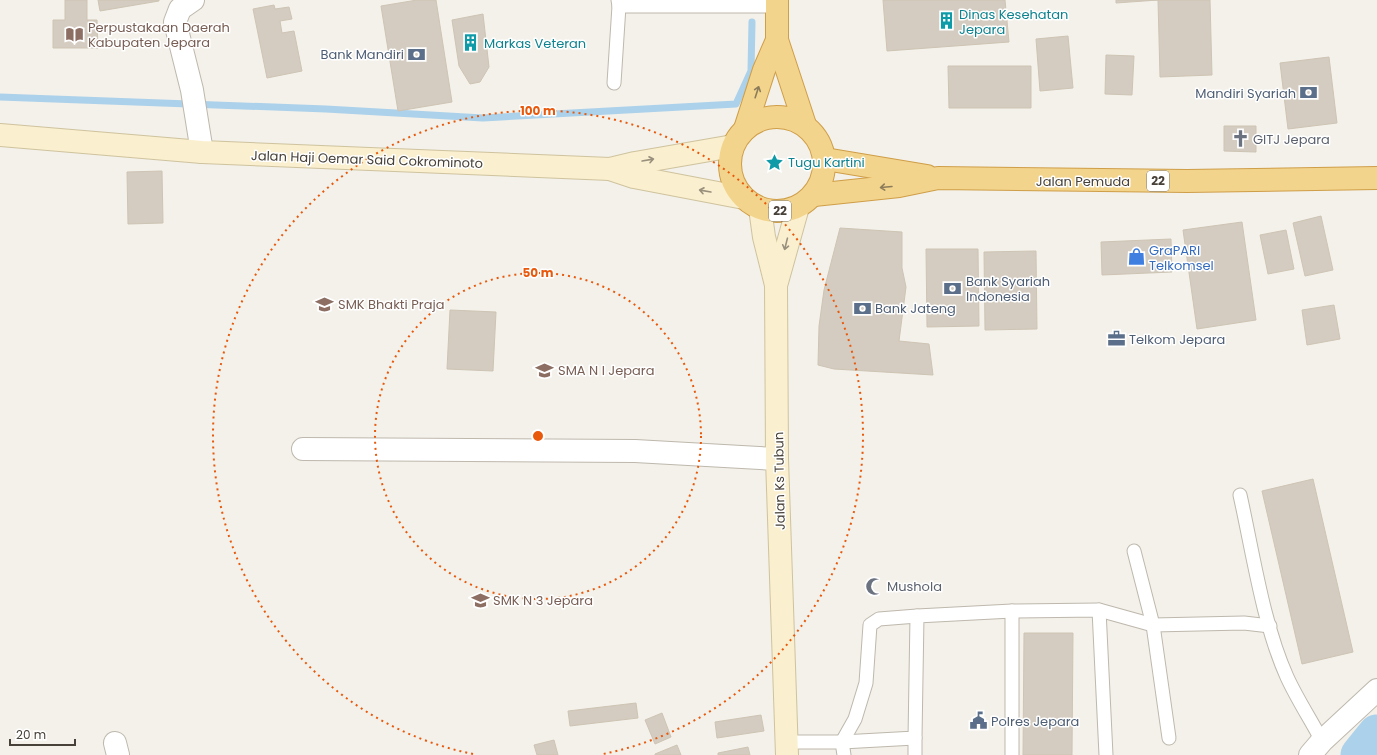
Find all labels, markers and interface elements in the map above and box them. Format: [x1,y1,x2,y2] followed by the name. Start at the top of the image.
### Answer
[959,5,1068,39] place label: Dinas Kesehatan Jepara
[936,11,956,31] building icon: Dinas Kesehatan Jepara
[88,18,230,52] place label: Perpustakaan Daerah Kabupaten Jepara
[65,24,85,44] library icon: Perpustakaan Daerah Kabupaten Jepara
[461,33,481,53] building icon: Markas Veteran
[484,34,586,53] place label: Markas Veteran
[407,44,427,64] bank icon: Bank Mandiri
[320,45,404,64] place label: Bank Mandiri
[1299,83,1319,103] bank icon: Mandiri Syariah
[1195,84,1296,103] place label: Mandiri Syariah
[754,85,761,98] one-way arrow
[520,102,556,119] text: 100 m
[1230,129,1250,149] church icon: GITJ Jepara
[1253,130,1330,149] place label: GITJ Jepara
[251,146,483,173] street label: Jalan Haji Oemar Said Cokrominoto
[765,152,785,172] place icon: Tugu Kartini
[788,153,865,172] place label: Tugu Kartini
[641,156,654,164] one-way arrow
[1147,171,1169,191] road number: 22
[1036,172,1130,191] street label: Jalan Pemuda
[880,183,893,190] one-way arrow
[699,187,712,195] one-way arrow
[769,201,791,221] road number: 22
[782,237,790,250] one-way arrow
[1149,241,1214,275] place label: GraPARI Telkomsel
[1126,247,1146,267] shop icon: GraPARI Telkomsel
[523,264,554,281] text: 50 m
[966,272,1050,306] place label: Bank Syariah Indonesia
[943,278,963,298] bank icon: Bank Syariah Indonesia
[315,294,335,314] school or university icon: SMK Bhakti Praja
[338,295,444,314] place label: SMK Bhakti Praja
[852,298,872,318] bank icon: Bank Jateng
[875,299,956,318] place label: Bank Jateng
[1106,329,1126,349] office icon: Telkom Jepara
[1129,330,1225,349] place label: Telkom Jepara
[535,360,555,380] school or university icon: SMA N I Jepara
[558,361,655,380] place label: SMA N I Jepara
[531,429,545,443] centre of rings
[769,432,790,530] street label: Jalan Ks Tubun
[864,576,884,596] mosque icon: Mushola
[887,577,942,596] place label: Mushola
[470,590,490,610] school or university icon: SMK N 3 Jepara
[493,591,593,610] place label: SMK N 3 Jepara
[968,711,988,731] public building icon: Polres Jepara
[991,712,1079,731] place label: Polres Jepara
[10,721,75,747] scale bar
[16,726,46,743] text: 20 m

